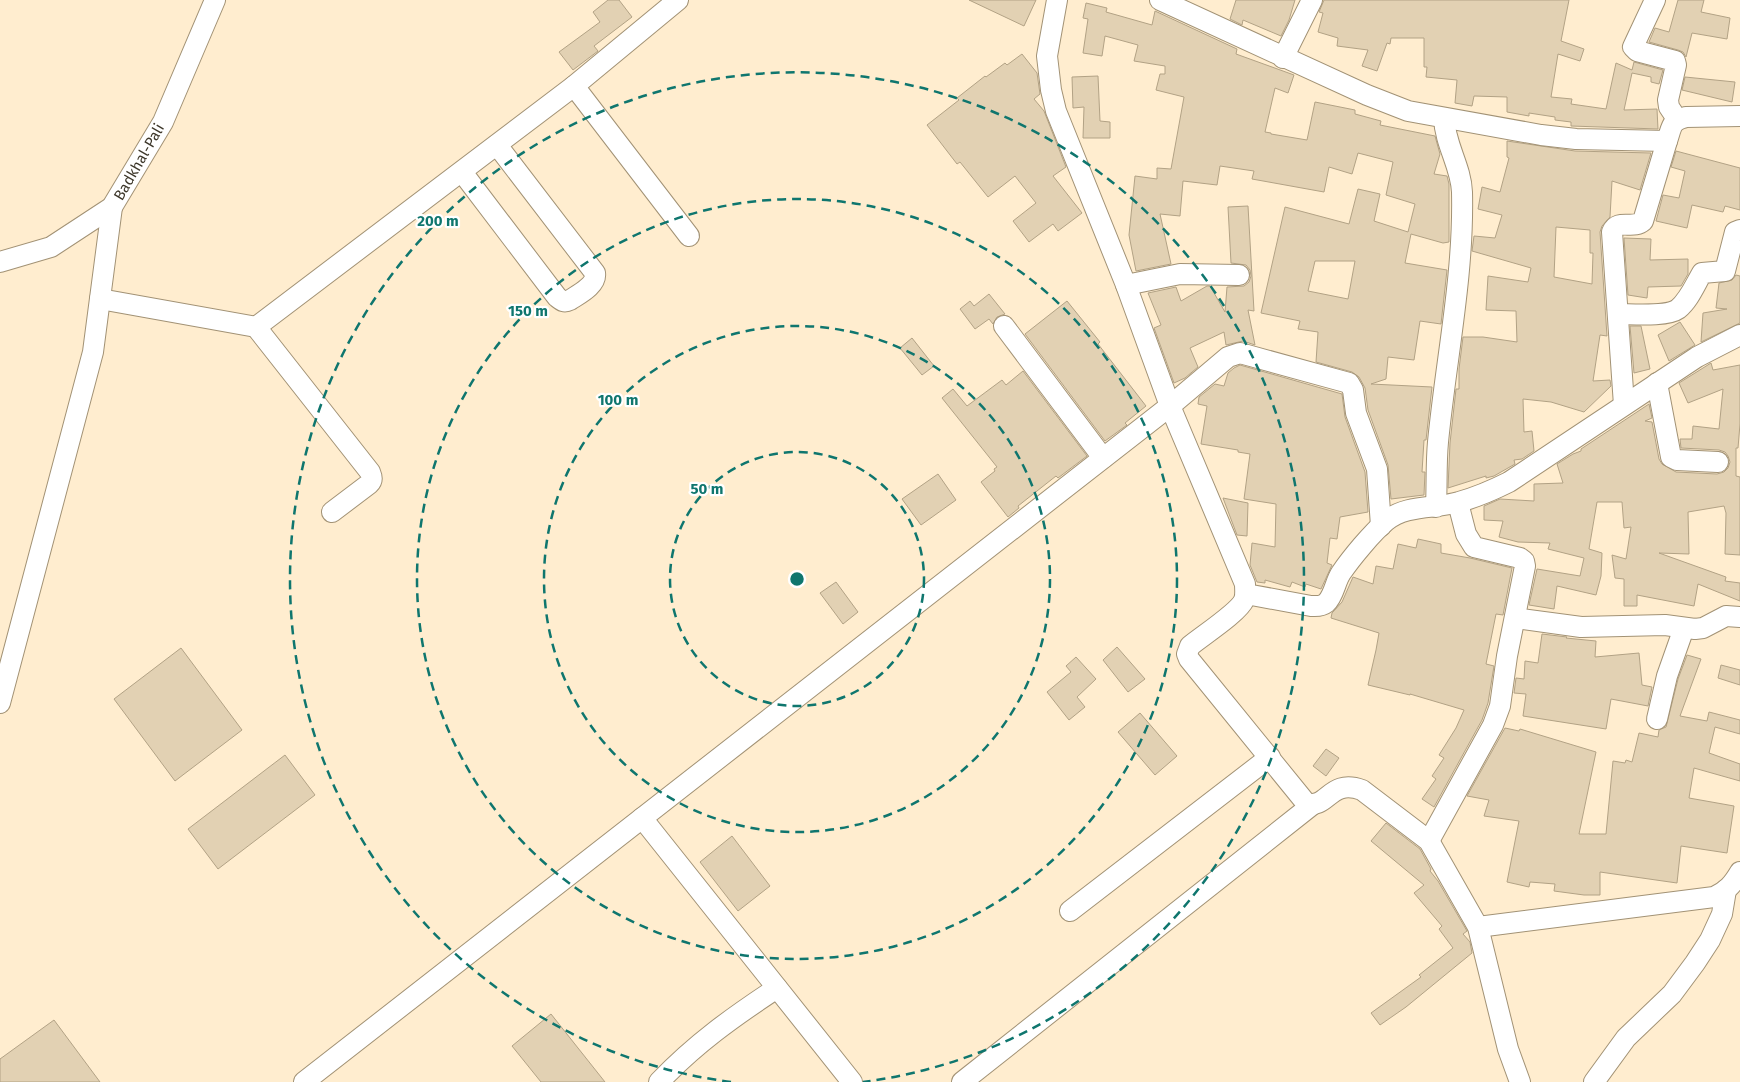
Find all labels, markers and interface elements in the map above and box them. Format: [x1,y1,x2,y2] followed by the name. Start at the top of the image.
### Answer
[110,120,168,204] street label: Badkhal-Pali
[417,212,459,230] text: 200 m
[508,302,548,320] text: 150 m
[598,391,638,409] text: 100 m
[690,480,724,498] text: 50 m
[788,570,806,588] centre of rings

